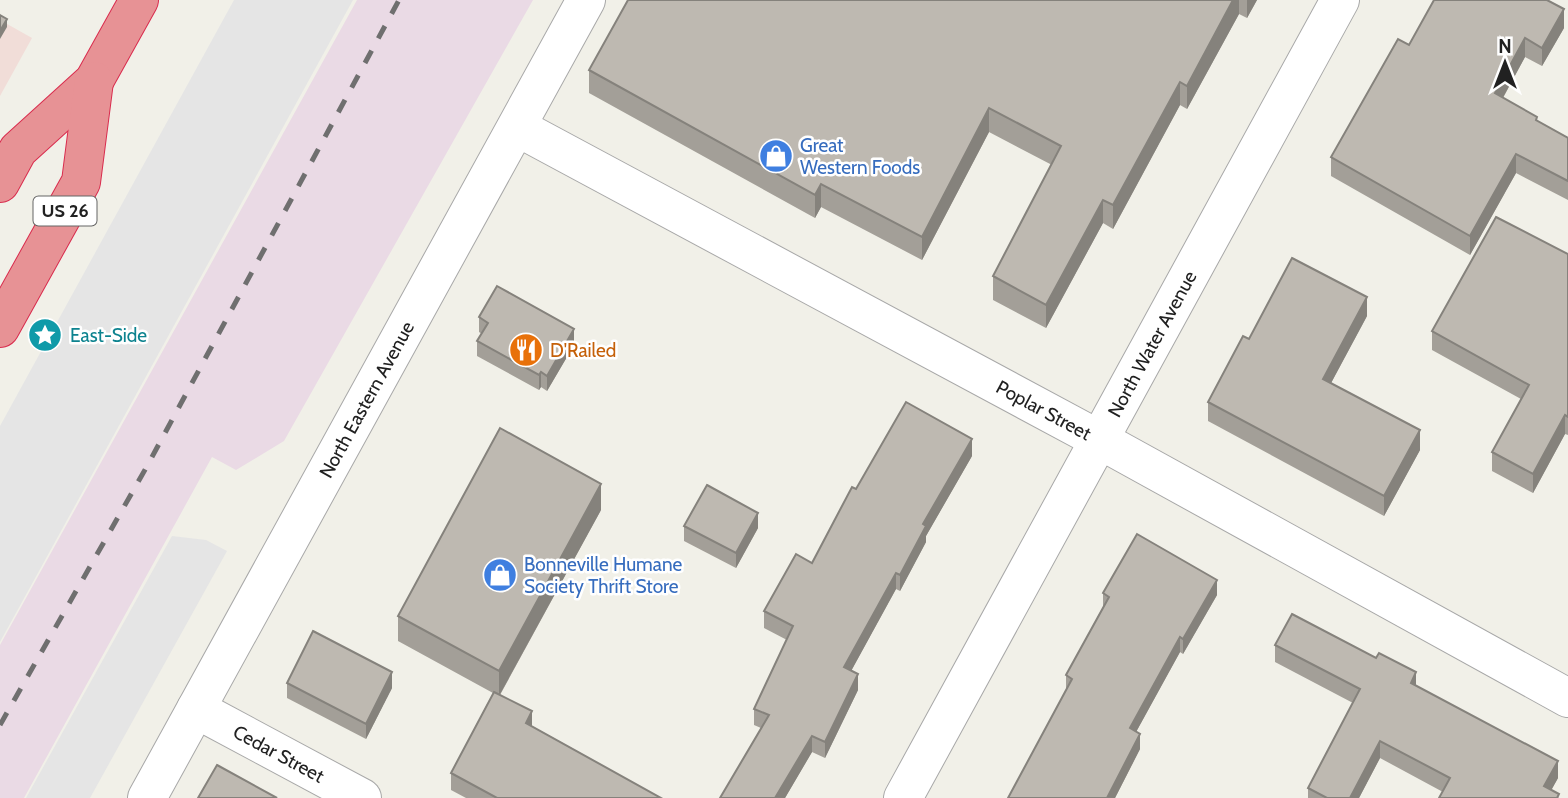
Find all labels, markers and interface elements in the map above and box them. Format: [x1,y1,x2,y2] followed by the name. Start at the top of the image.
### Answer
[1470,28,1540,98] north arrow
[1498,35,1512,58] text: N
[800,134,920,179] place label: Great Western Foods
[757,137,795,175] shop icon: Great Western Foods
[34,196,96,226] road number: US 26
[1103,266,1202,421] street label: North Water Avenue
[26,316,64,354] place icon: East-Side
[314,317,419,482] street label: North Eastern Avenue
[70,324,147,347] place label: East-Side
[507,331,545,369] restaurant icon: D'Railed
[550,339,616,362] place label: D'Railed
[992,376,1096,445] street label: Poplar Street
[524,553,683,598] place label: Bonneville Humane Society Thrift Store
[481,556,519,594] shop icon: Bonneville Humane Society Thrift Store
[229,720,329,788] street label: Cedar Street

